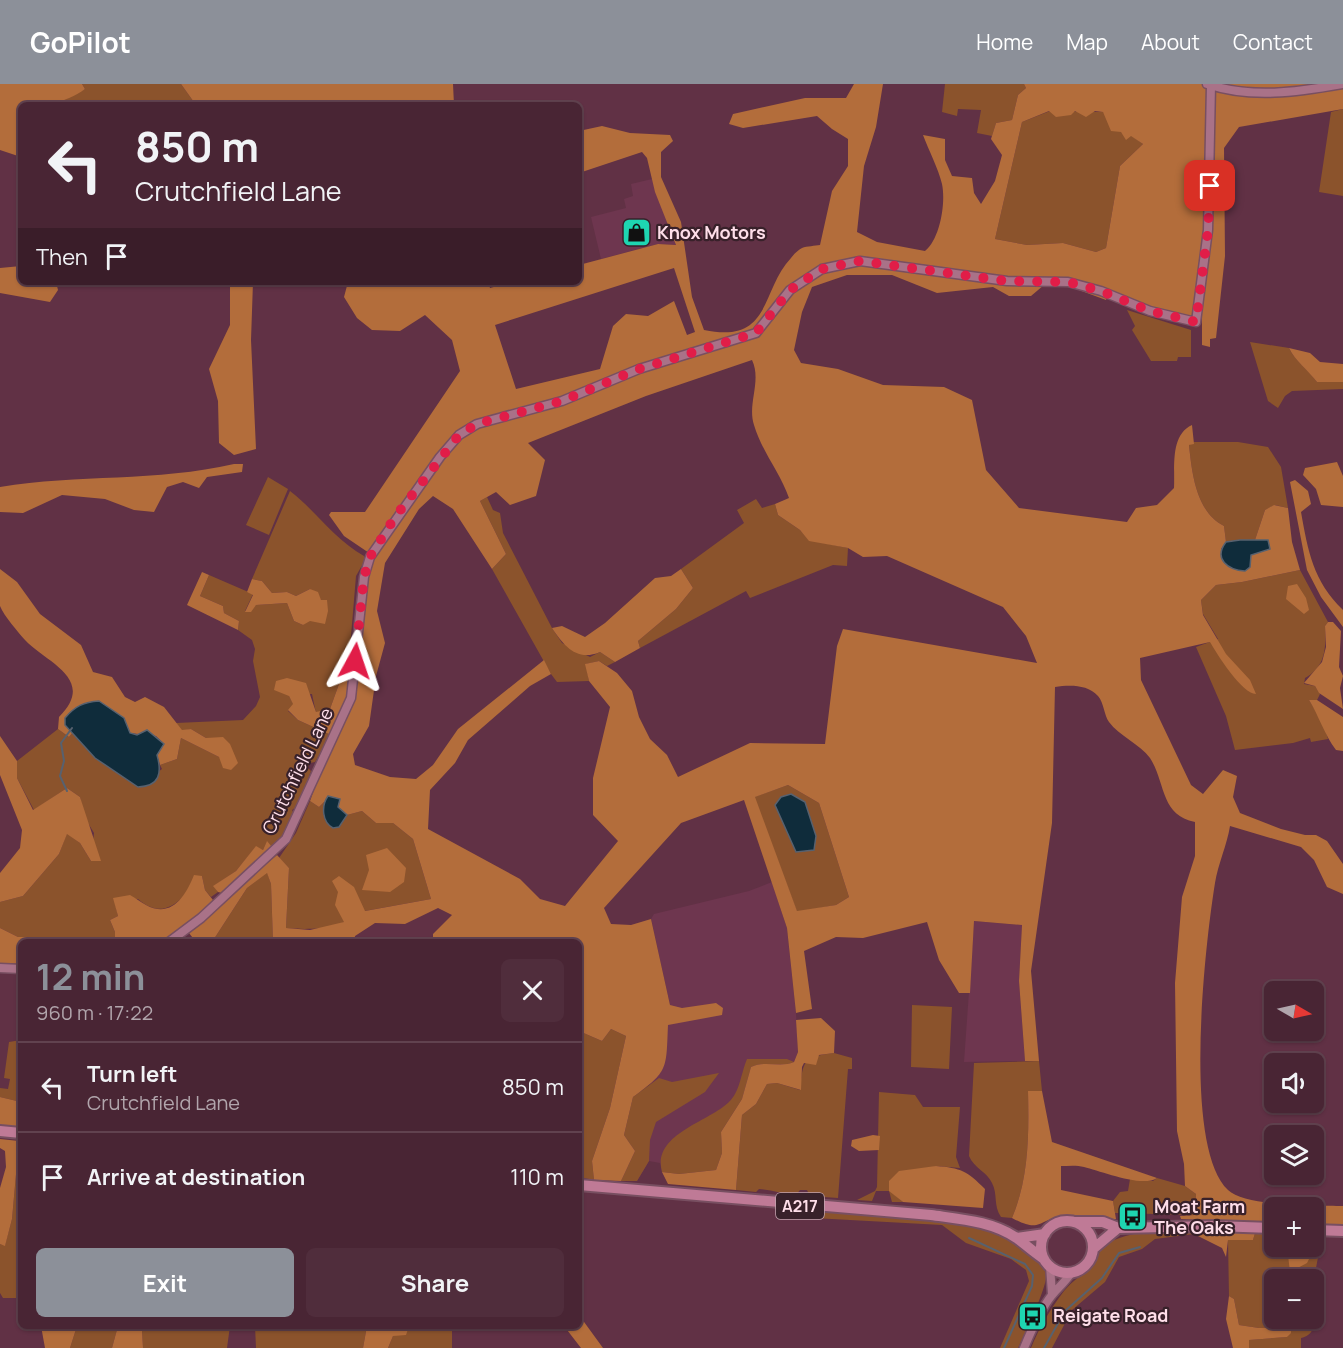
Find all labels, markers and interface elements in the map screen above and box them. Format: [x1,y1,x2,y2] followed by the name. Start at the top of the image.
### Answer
[30,23,131,61] text: GoPilot
[976,28,1033,56] text: Home
[1066,28,1108,56] text: Map
[1141,28,1200,56] text: About
[1233,28,1313,56] text: Contact
[135,117,259,175] text: 850 m
[36,126,114,204] icon: left
[1184,160,1235,211] pin
[1193,169,1226,202] icon: arrive
[135,172,342,209] text: Crutchfield Lane
[620,217,652,249] shop icon: Knox Motors
[657,220,766,244] place label: Knox Motors
[100,240,133,273] icon: arrive
[36,242,88,272] text: Then
[323,629,387,693] position arrow
[256,703,338,838] street label: Crutchfield Lane
[36,952,145,1001] text: 12 min
[501,959,564,1022] button: close
[1264,981,1324,1041] north arrow
[1264,981,1324,1329] map controls
[36,999,153,1026] text: 960 m · 17:22
[1264,1053,1324,1113] button: sound
[87,1059,177,1089] text: Turn left
[36,1071,69,1104] icon: left
[502,1072,564,1102] text: 850 m
[87,1089,240,1116] text: Crutchfield Lane
[1264,1125,1324,1185] button: layers
[36,1161,69,1194] icon: arrive
[87,1162,305,1192] text: Arrive at destination
[510,1162,564,1192] text: 110 m
[776,1193,824,1219] road number: A217
[1154,1194,1245,1239] place label: Moat Farm The Oaks
[1264,1197,1324,1257] button: +
[1117,1201,1149,1233] bus stop icon: Moat Farm The Oaks
[36,1248,294,1317] button: Exit
[306,1248,564,1317] button: Share
[1264,1269,1324,1329] button: −
[1016,1300,1048,1332] bus stop icon: Reigate Road
[1053,1303,1168,1327] place label: Reigate Road

